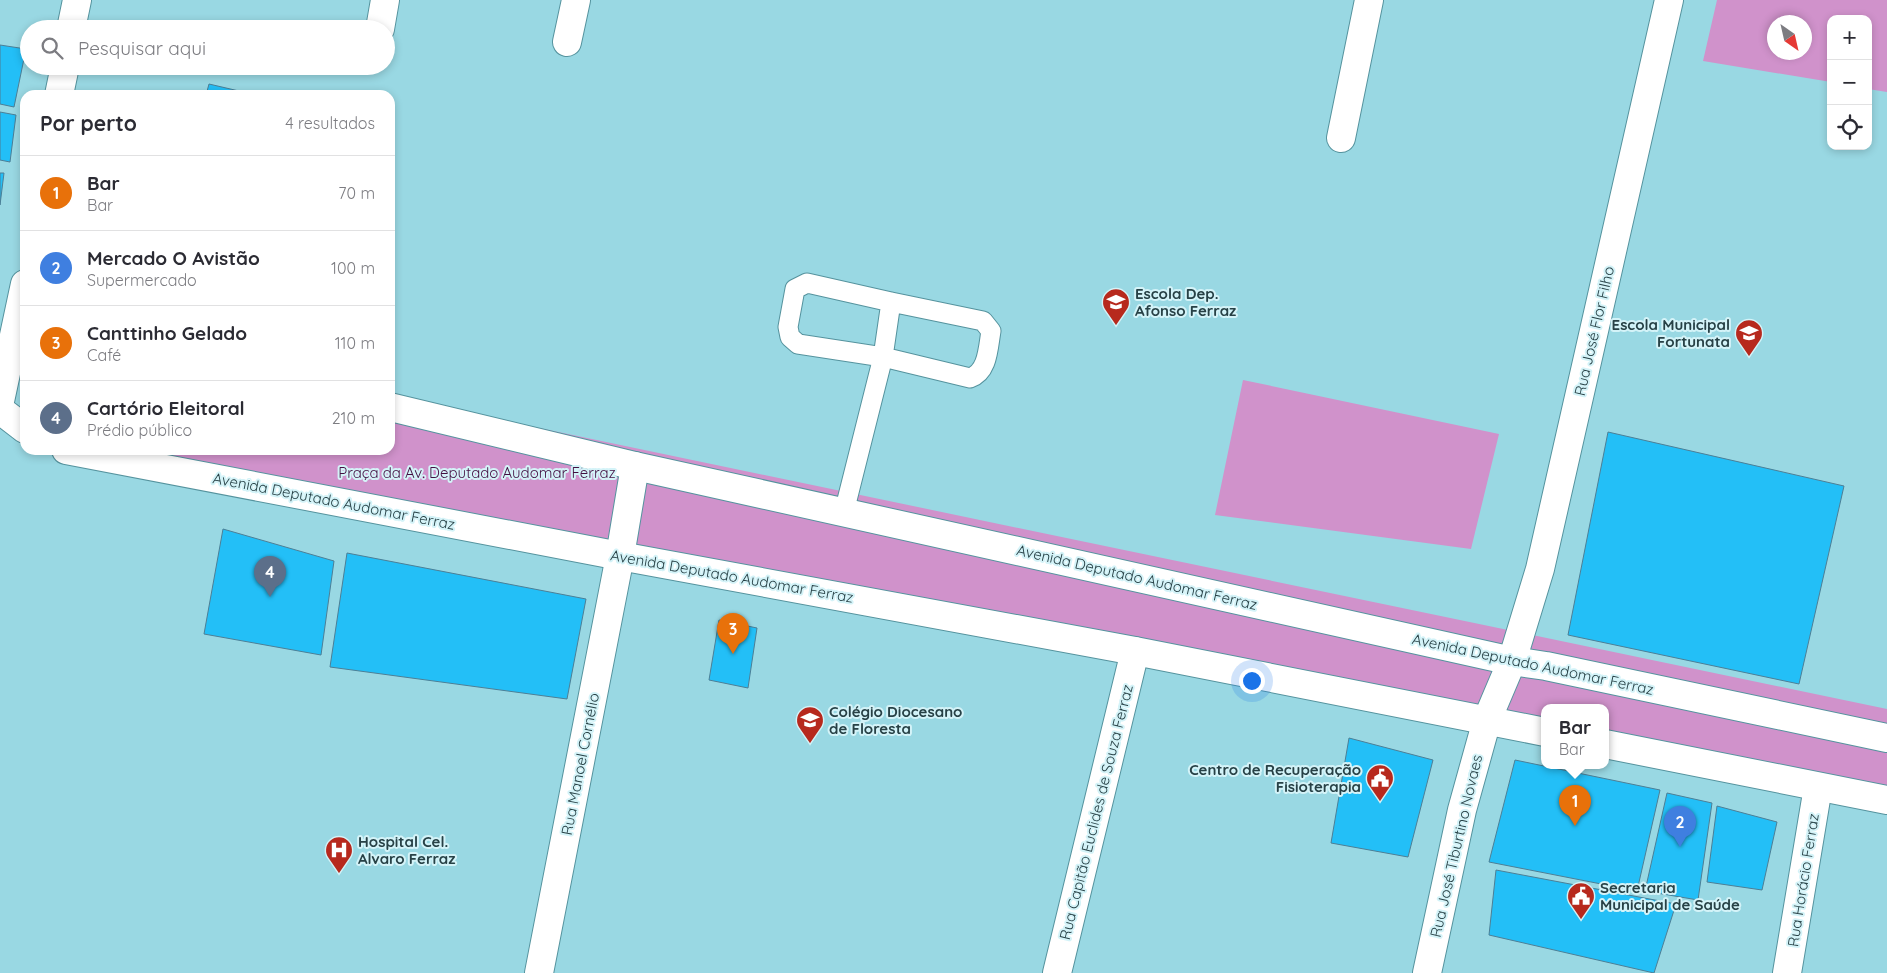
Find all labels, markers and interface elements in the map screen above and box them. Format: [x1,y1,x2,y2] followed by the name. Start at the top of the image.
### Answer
[1767,15,1812,60] north arrow
[1827,15,1872,150] map controls
[1827,15,1872,60] button: +
[20,20,395,75] search box
[38,34,66,62] icon: search
[78,36,206,60] text: Pesquisar aqui
[1827,60,1872,105] button: −
[1827,105,1872,150] button: locate
[40,110,137,136] text: Por perto
[285,113,375,133] text: 4 resultados
[87,171,120,195] text: Bar
[53,183,59,203] text: 1
[338,183,375,203] text: 70 m
[87,195,113,215] text: Bar
[87,246,260,270] text: Mercado O Avistão
[51,258,61,278] text: 2
[331,258,375,278] text: 100 m
[1570,264,1618,398] street label: Rua José Flor Filho
[87,270,197,290] text: Supermercado
[1135,284,1236,320] place label: Escola Dep. Afonso Ferraz
[1101,287,1131,326] school or university icon: Escola Dep. Afonso Ferraz
[1612,315,1730,351] place label: Escola Municipal Fortunata
[1734,318,1764,357] school or university icon: Escola Municipal Fortunata
[87,321,247,345] text: Canttinho Gelado
[52,333,60,353] text: 3
[335,333,375,353] text: 110 m
[87,345,121,365] text: Café
[87,396,245,420] text: Cartório Eleitoral
[51,408,61,428] text: 4
[332,408,375,428] text: 210 m
[87,420,192,440] text: Prédio público
[338,463,616,482] park label: Praça da Av. Deputado Audomar Ferraz
[211,468,457,534] street label: Avenida Deputado Audomar Ferraz
[1015,540,1259,614] street label: Avenida Deputado Audomar Ferraz
[609,545,855,607] street label: Avenida Deputado Audomar Ferraz
[254,556,286,597] pin: 4
[717,613,749,654] pin: 3
[1410,629,1656,699] street label: Avenida Deputado Audomar Ferraz
[1239,668,1265,694] your location
[1055,682,1137,942] street label: Rua Capitão Euclides de Souza Ferraz
[557,691,603,837] street label: Rua Manoel Cornélio
[829,702,962,738] place label: Colégio Diocesano de Floresta
[1541,704,1609,769] popup
[795,705,825,744] school or university icon: Colégio Diocesano de Floresta
[1559,715,1591,739] text: Bar
[1559,739,1585,759] text: Bar
[1426,753,1486,939] street label: Rua José Tiburtino Novaes
[1189,760,1361,796] place label: Centro de Recuperação Fisioterapia
[1365,763,1395,802] public building icon: Centro de Recuperação Fisioterapia
[1559,785,1591,826] pin: 1
[1664,806,1696,847] pin: 2
[1783,812,1823,948] street label: Rua Horácio Ferraz
[358,832,455,868] place label: Hospital Cel. Alvaro Ferraz
[324,835,354,874] hospital icon: Hospital Cel. Alvaro Ferraz
[1600,878,1740,914] place label: Secretaria Municipal de Saúde
[1566,881,1596,920] public building icon: Secretaria Municipal de Saúde

